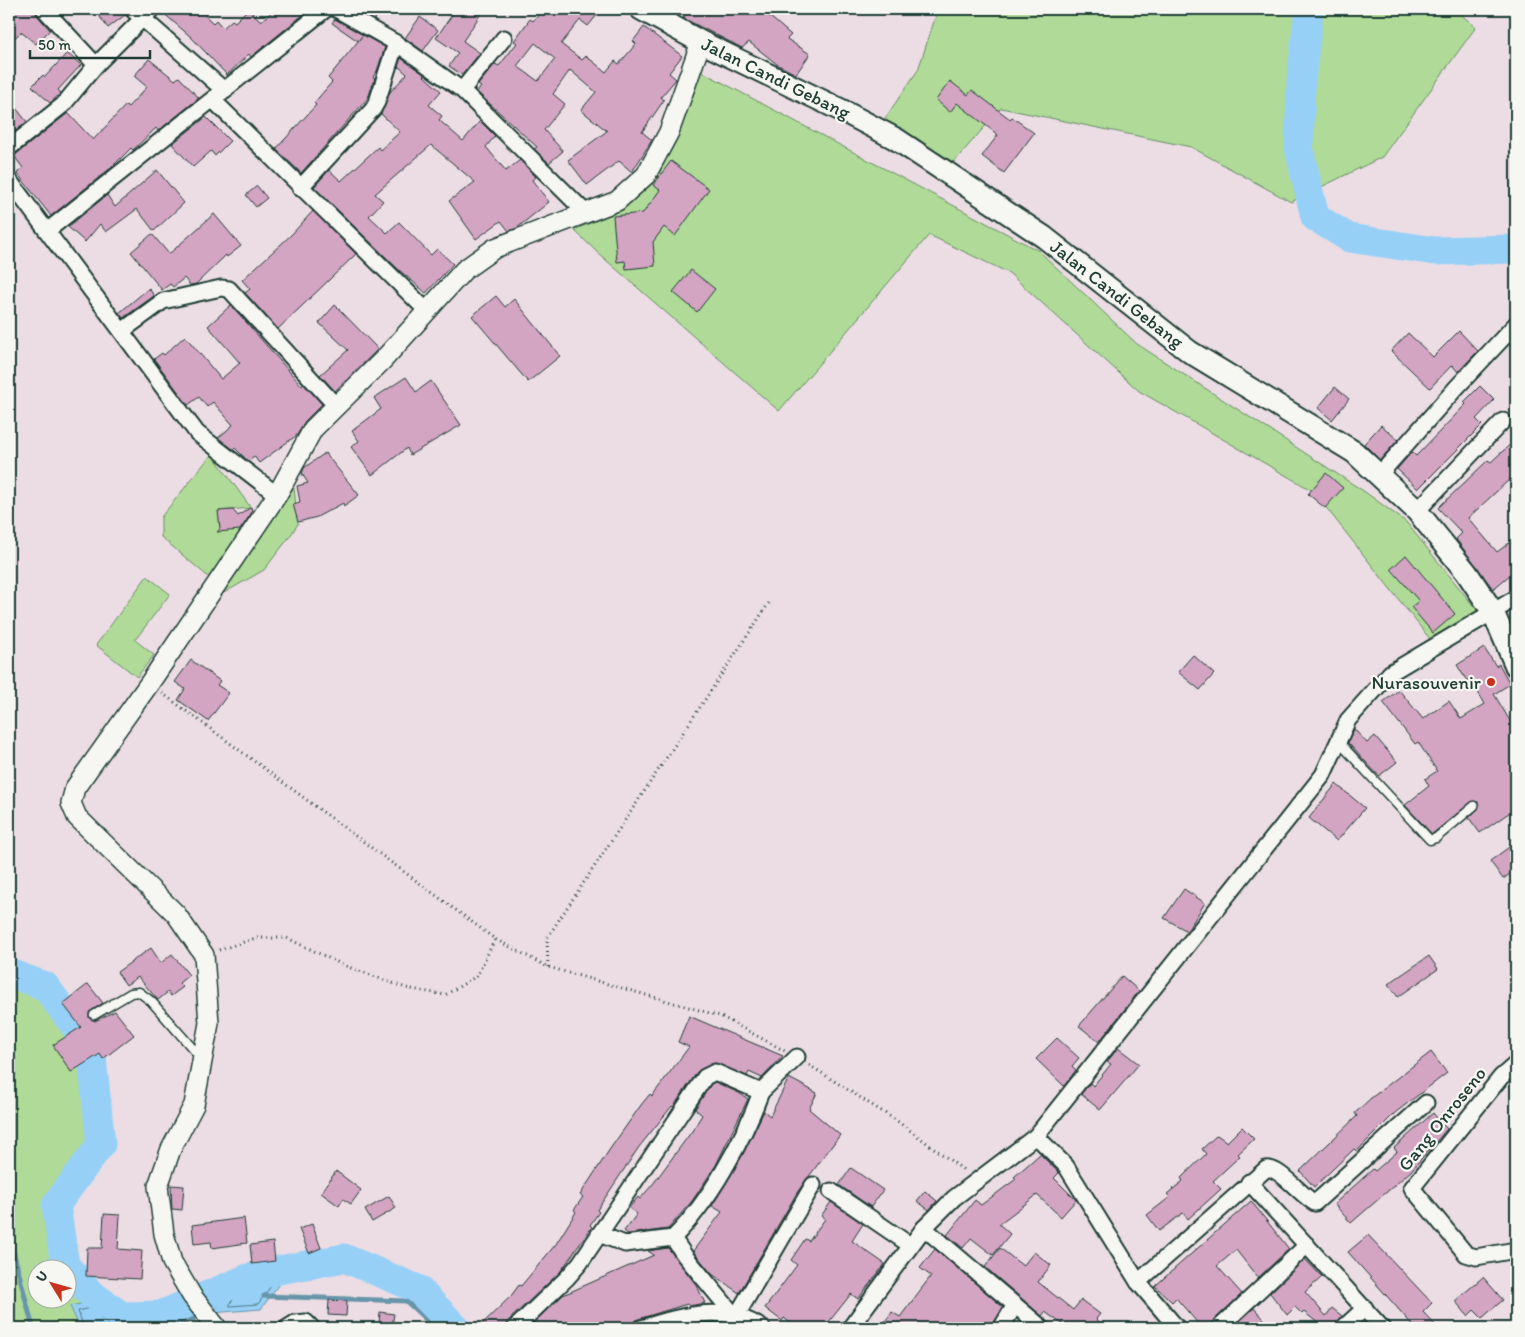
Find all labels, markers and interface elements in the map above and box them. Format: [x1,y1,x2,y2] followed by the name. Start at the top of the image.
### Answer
[30,28,150,60] scale bar
[698,32,854,124] street label: Jalan Candi Gebang
[38,36,71,54] text: 50 m
[1046,235,1188,353] street label: Jalan Candi Gebang
[1372,671,1482,694] place label: Nurasouvenir
[1485,676,1497,688] marker: Nurasouvenir
[1393,1062,1491,1176] street label: Gang Onroseno
[28,1260,78,1310] north arrow
[32,1268,52,1285] text: U

